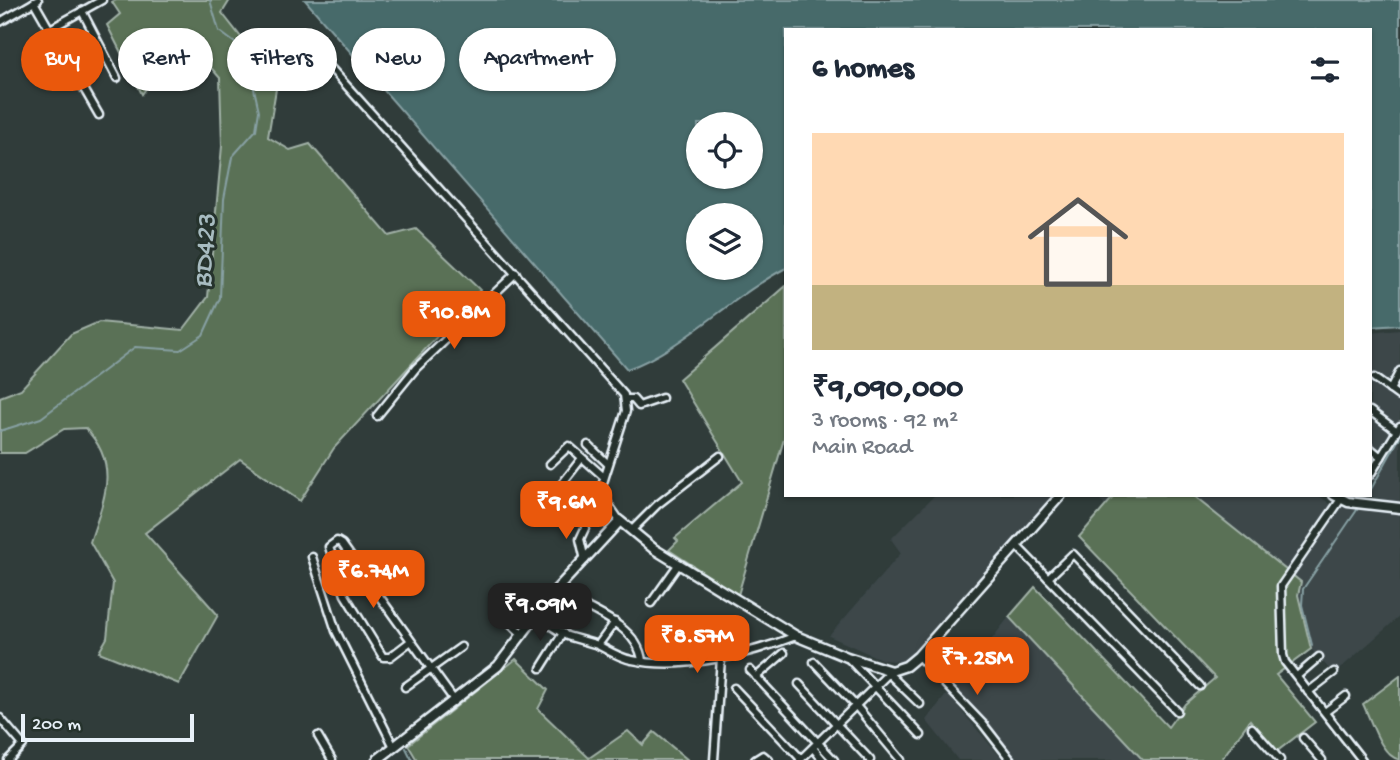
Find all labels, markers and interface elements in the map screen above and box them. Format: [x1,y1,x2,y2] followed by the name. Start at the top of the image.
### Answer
[21,28,104,91] chip: Buy
[118,28,213,91] chip: Rent
[227,28,337,91] chip: Filters
[351,28,445,91] chip: New
[459,28,616,91] chip: Apartment
[1306,51,1344,89] icon: filters
[812,53,914,88] text: 6 homes
[686,112,763,280] map controls
[686,112,763,189] button: locate
[1015,179,1141,305] icon: home
[686,203,763,280] button: layers
[187,213,226,289] water label: BD423
[397,292,511,351] pin: ₹10.8M
[418,300,490,327] text: ₹10.8M
[812,373,963,408] text: ₹9,090,000
[812,408,958,435] text: 3 rooms · 92 m²
[812,435,912,462] text: Main Road
[517,482,615,541] pin: ₹9.6M
[536,490,596,517] text: ₹9.6M
[316,550,430,610] pin: ₹6.74M
[338,559,408,586] text: ₹6.74M
[483,584,597,643] pin: ₹9.09M
[504,592,576,619] text: ₹9.09M
[640,616,754,675] pin: ₹8.57M
[661,624,734,651] text: ₹8.57M
[920,638,1034,697] pin: ₹7.25M
[941,646,1013,673] text: ₹7.25M
[21,711,194,743] scale bar
[32,714,81,737] text: 200 m

